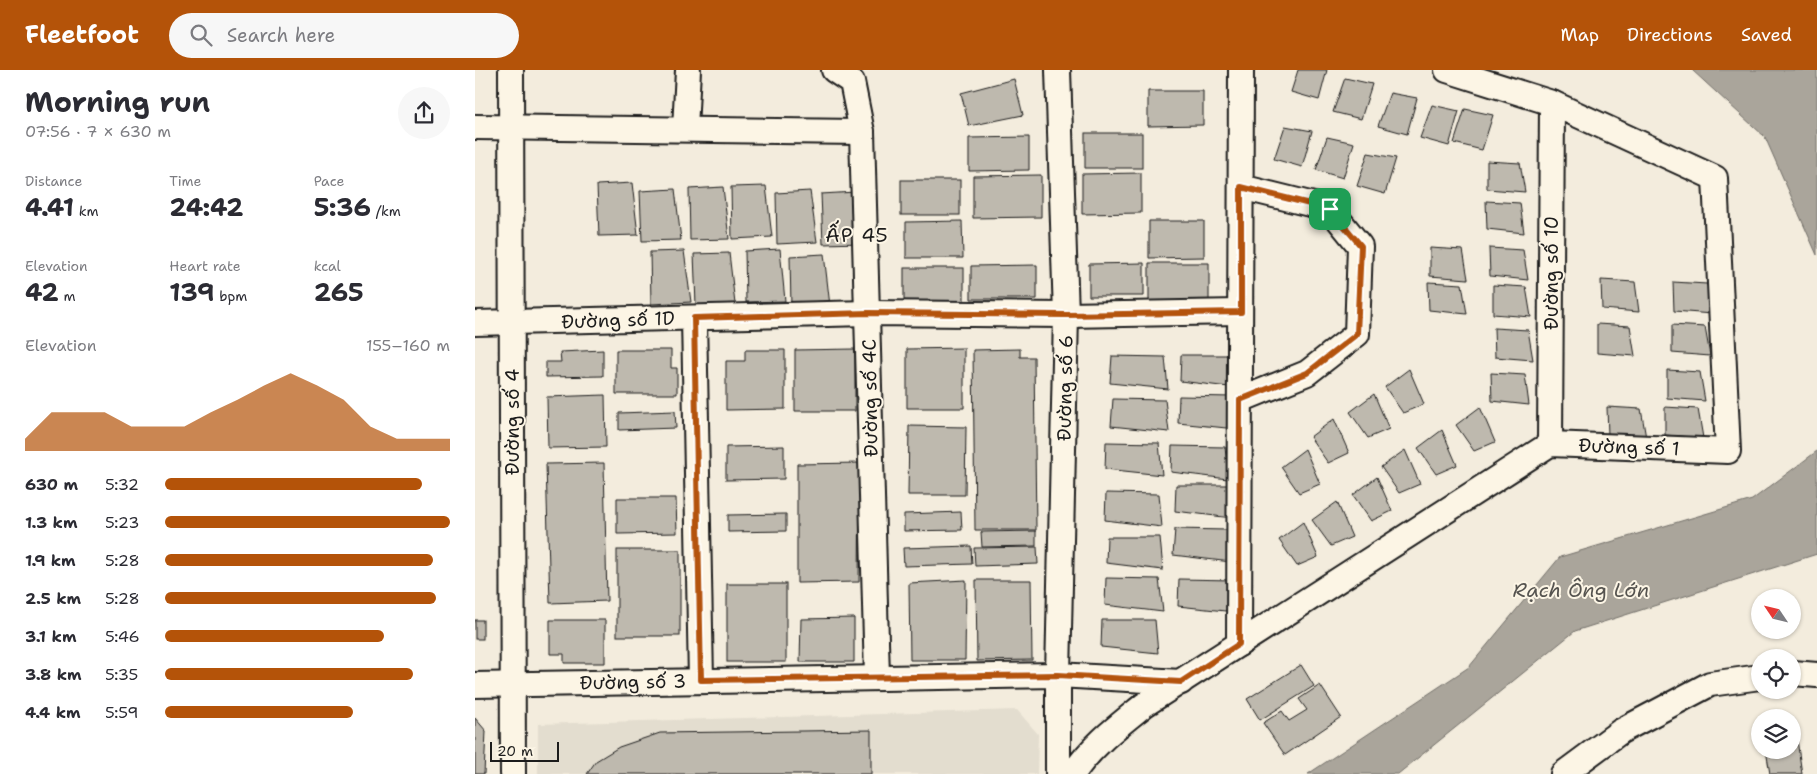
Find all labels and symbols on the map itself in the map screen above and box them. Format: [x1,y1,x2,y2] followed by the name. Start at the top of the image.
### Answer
[1309,188,1351,230] pin
[1539,216,1564,330] street label: Đường số 10
[825,220,889,248] district label: ẤP 45
[561,306,675,334] street label: Đường số 1D
[1052,335,1078,441] street label: Đường số 6
[856,339,884,457] street label: Đường số 4C
[500,369,525,475] street label: Đường số 4
[1578,433,1680,461] street label: Đường số 1
[1513,577,1649,603] water label: Rạch Ông Lớn
[1751,589,1801,639] north arrow
[580,669,686,695] street label: Đường số 3
[490,739,559,762] scale bar

